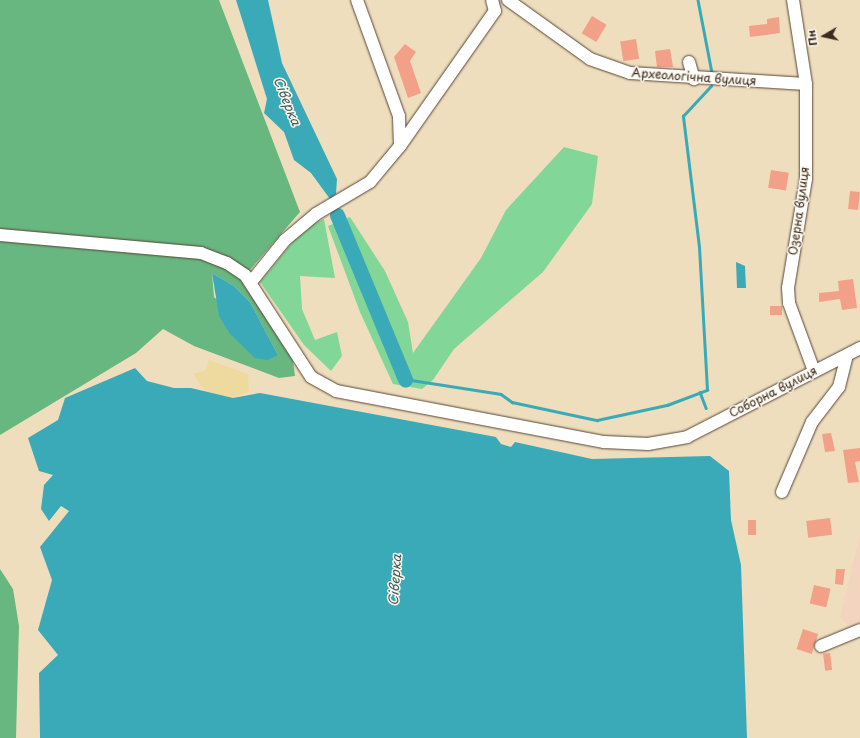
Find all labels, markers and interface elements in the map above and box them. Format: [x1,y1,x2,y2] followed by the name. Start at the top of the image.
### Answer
[804,16,844,56] north arrow
[802,29,821,47] text: Пн
[631,65,757,89] street label: Археологічна вулиця
[270,74,304,128] water label: Сіверка
[786,165,812,257] street label: Озерна вулиця
[727,364,819,420] street label: Соборна вулиця
[385,554,405,606] water label: Сіверка

